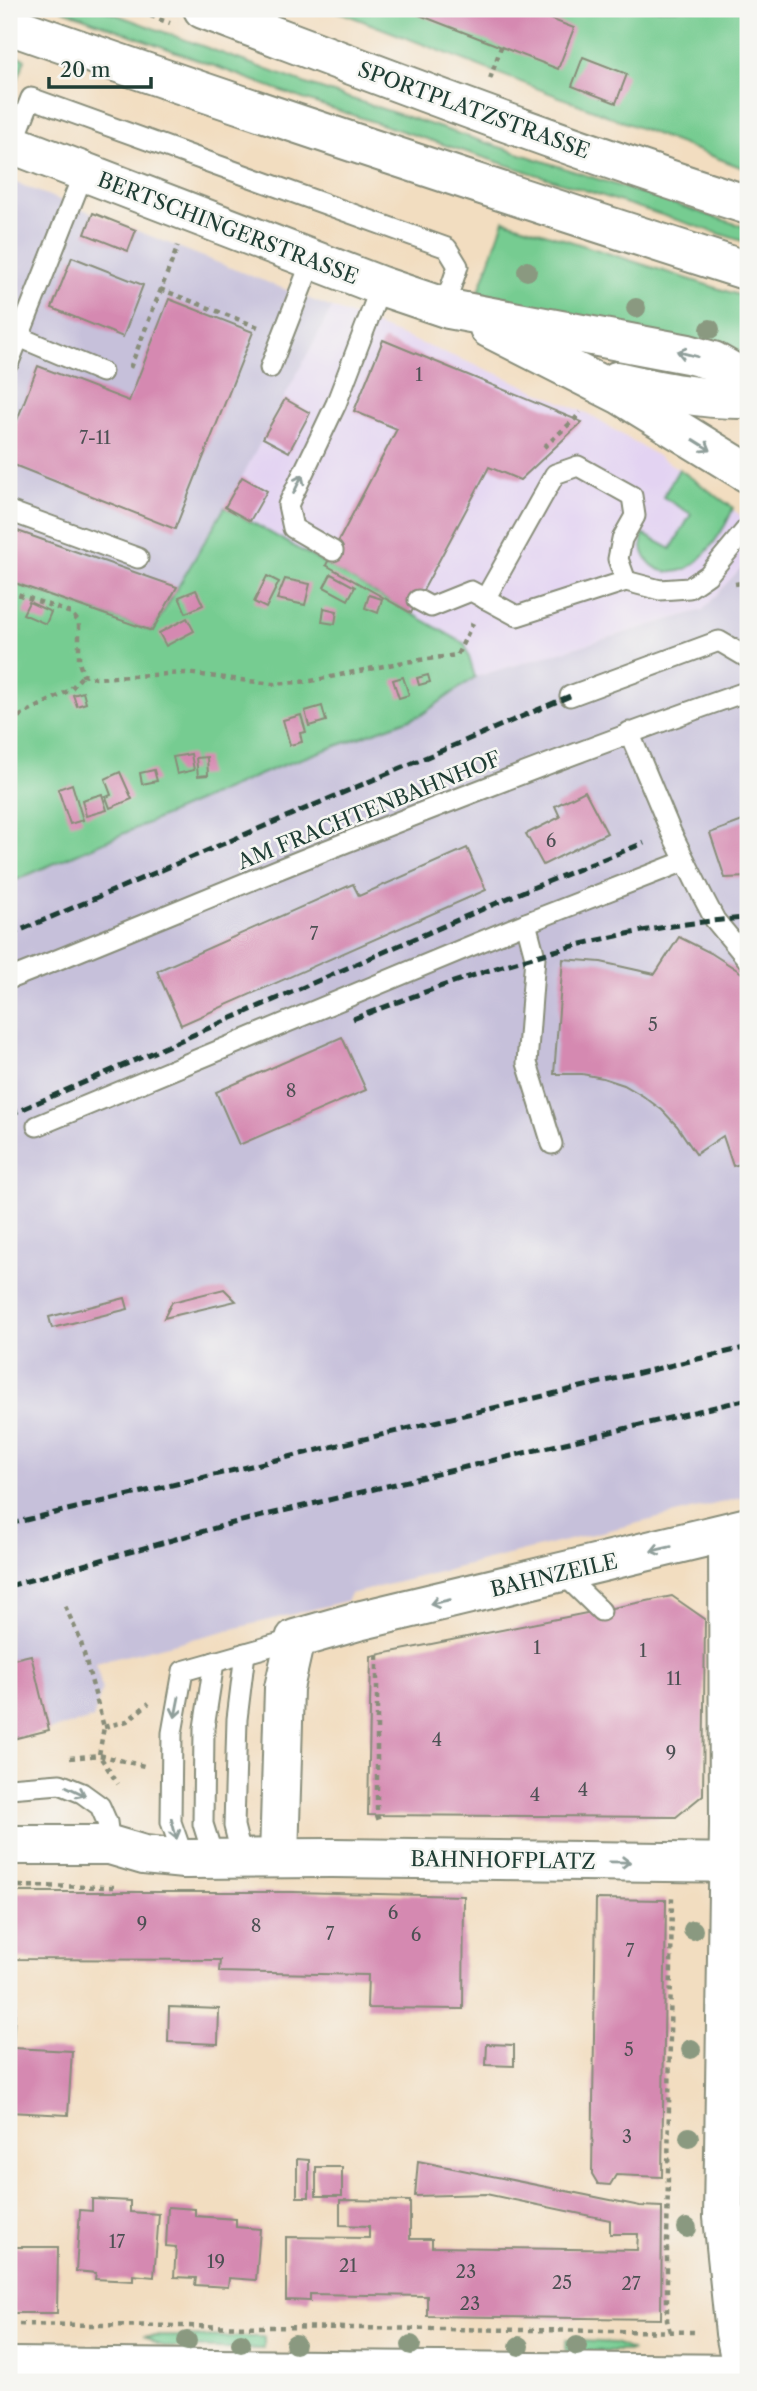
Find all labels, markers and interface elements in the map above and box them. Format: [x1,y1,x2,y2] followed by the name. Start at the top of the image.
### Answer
[49,46,150,90] scale bar
[355,56,593,164] street label: SPORTPLATZSTRASSE
[60,57,111,82] text: 20 m
[94,167,362,289] street label: BERTSCHINGERSTRASSE
[676,347,698,360] one-way arrow
[415,364,423,386] house number: 1
[79,427,111,449] house number: 7-11
[692,439,712,453] one-way arrow
[292,474,305,495] one-way arrow
[233,746,505,875] street label: AM FRACHTENBAHNHOF
[546,830,556,852] house number: 6
[310,923,319,945] house number: 7
[648,1014,658,1036] house number: 5
[286,1080,296,1102] house number: 8
[650,1543,673,1557] one-way arrow
[488,1548,620,1602] street label: BAHNZEILE
[429,1596,452,1609] one-way arrow
[533,1637,541,1659] house number: 1
[639,1640,647,1662] house number: 1
[666,1668,682,1690] house number: 11
[169,1695,183,1717] one-way arrow
[432,1729,442,1751] house number: 4
[666,1742,676,1764] house number: 9
[578,1779,588,1801] house number: 4
[530,1784,540,1806] house number: 4
[65,1785,86,1798] one-way arrow
[168,1817,181,1840] one-way arrow
[410,1846,596,1874] street label: BAHNHOFPLATZ
[609,1855,632,1869] one-way arrow
[388,1902,398,1924] house number: 6
[137,1913,147,1935] house number: 9
[251,1915,261,1937] house number: 8
[326,1923,335,1945] house number: 7
[411,1924,421,1946] house number: 6
[626,1940,635,1962] house number: 7
[624,2039,634,2061] house number: 5
[622,2126,632,2148] house number: 3
[109,2231,125,2253] house number: 17
[207,2251,225,2273] house number: 19
[339,2255,357,2277] house number: 21
[456,2261,476,2283] house number: 23
[552,2272,572,2294] house number: 25
[621,2273,641,2295] house number: 27
[460,2293,480,2315] house number: 23

